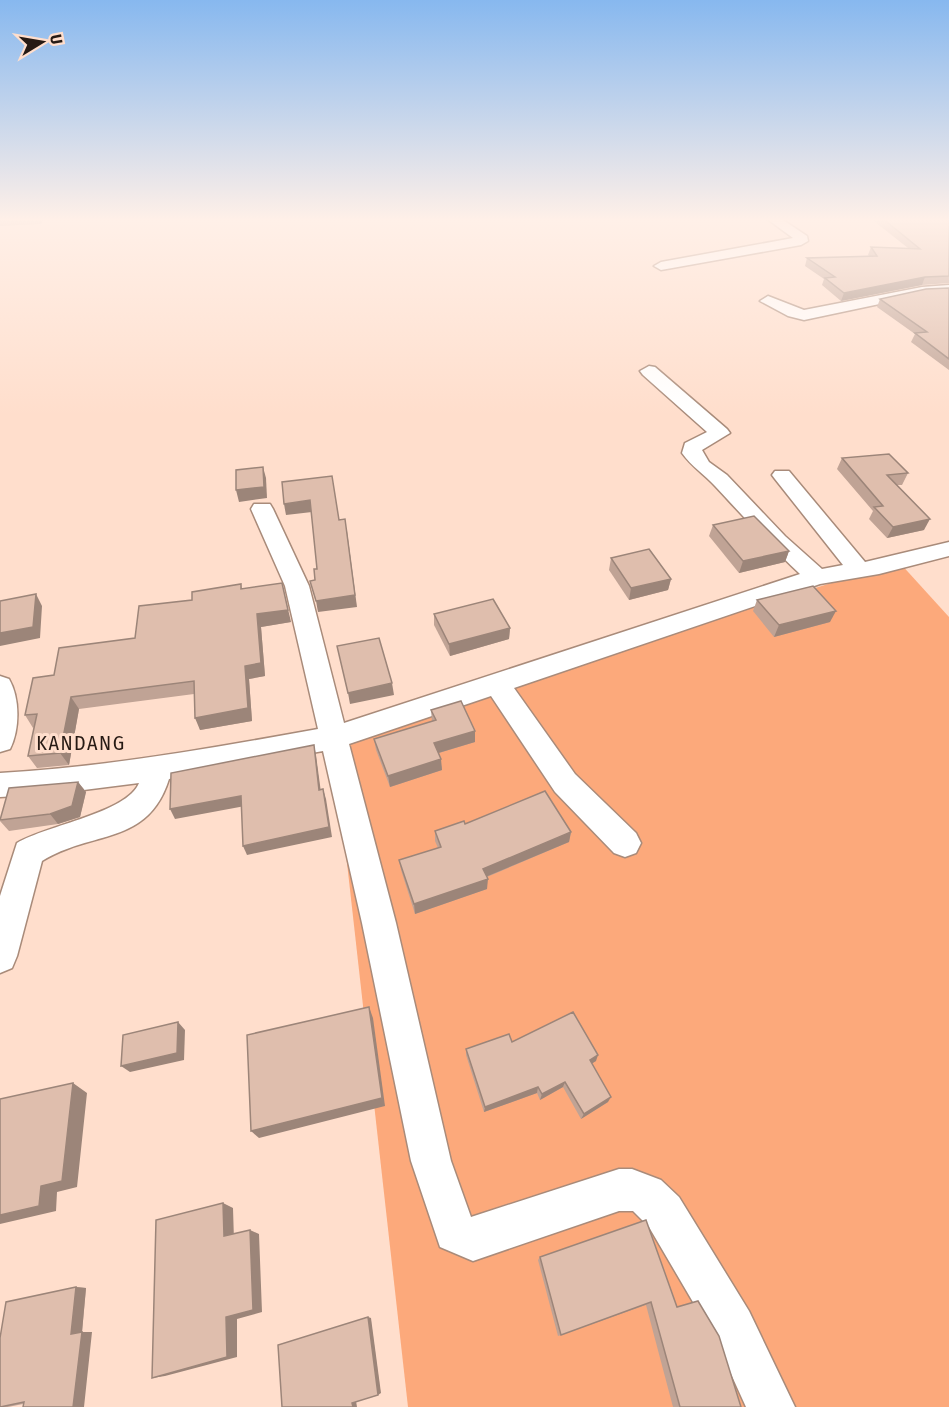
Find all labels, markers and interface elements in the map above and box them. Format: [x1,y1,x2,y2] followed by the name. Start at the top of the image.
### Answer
[12,12,72,72] north arrow
[46,33,66,46] text: U
[36,731,126,755] district label: KANDANG

